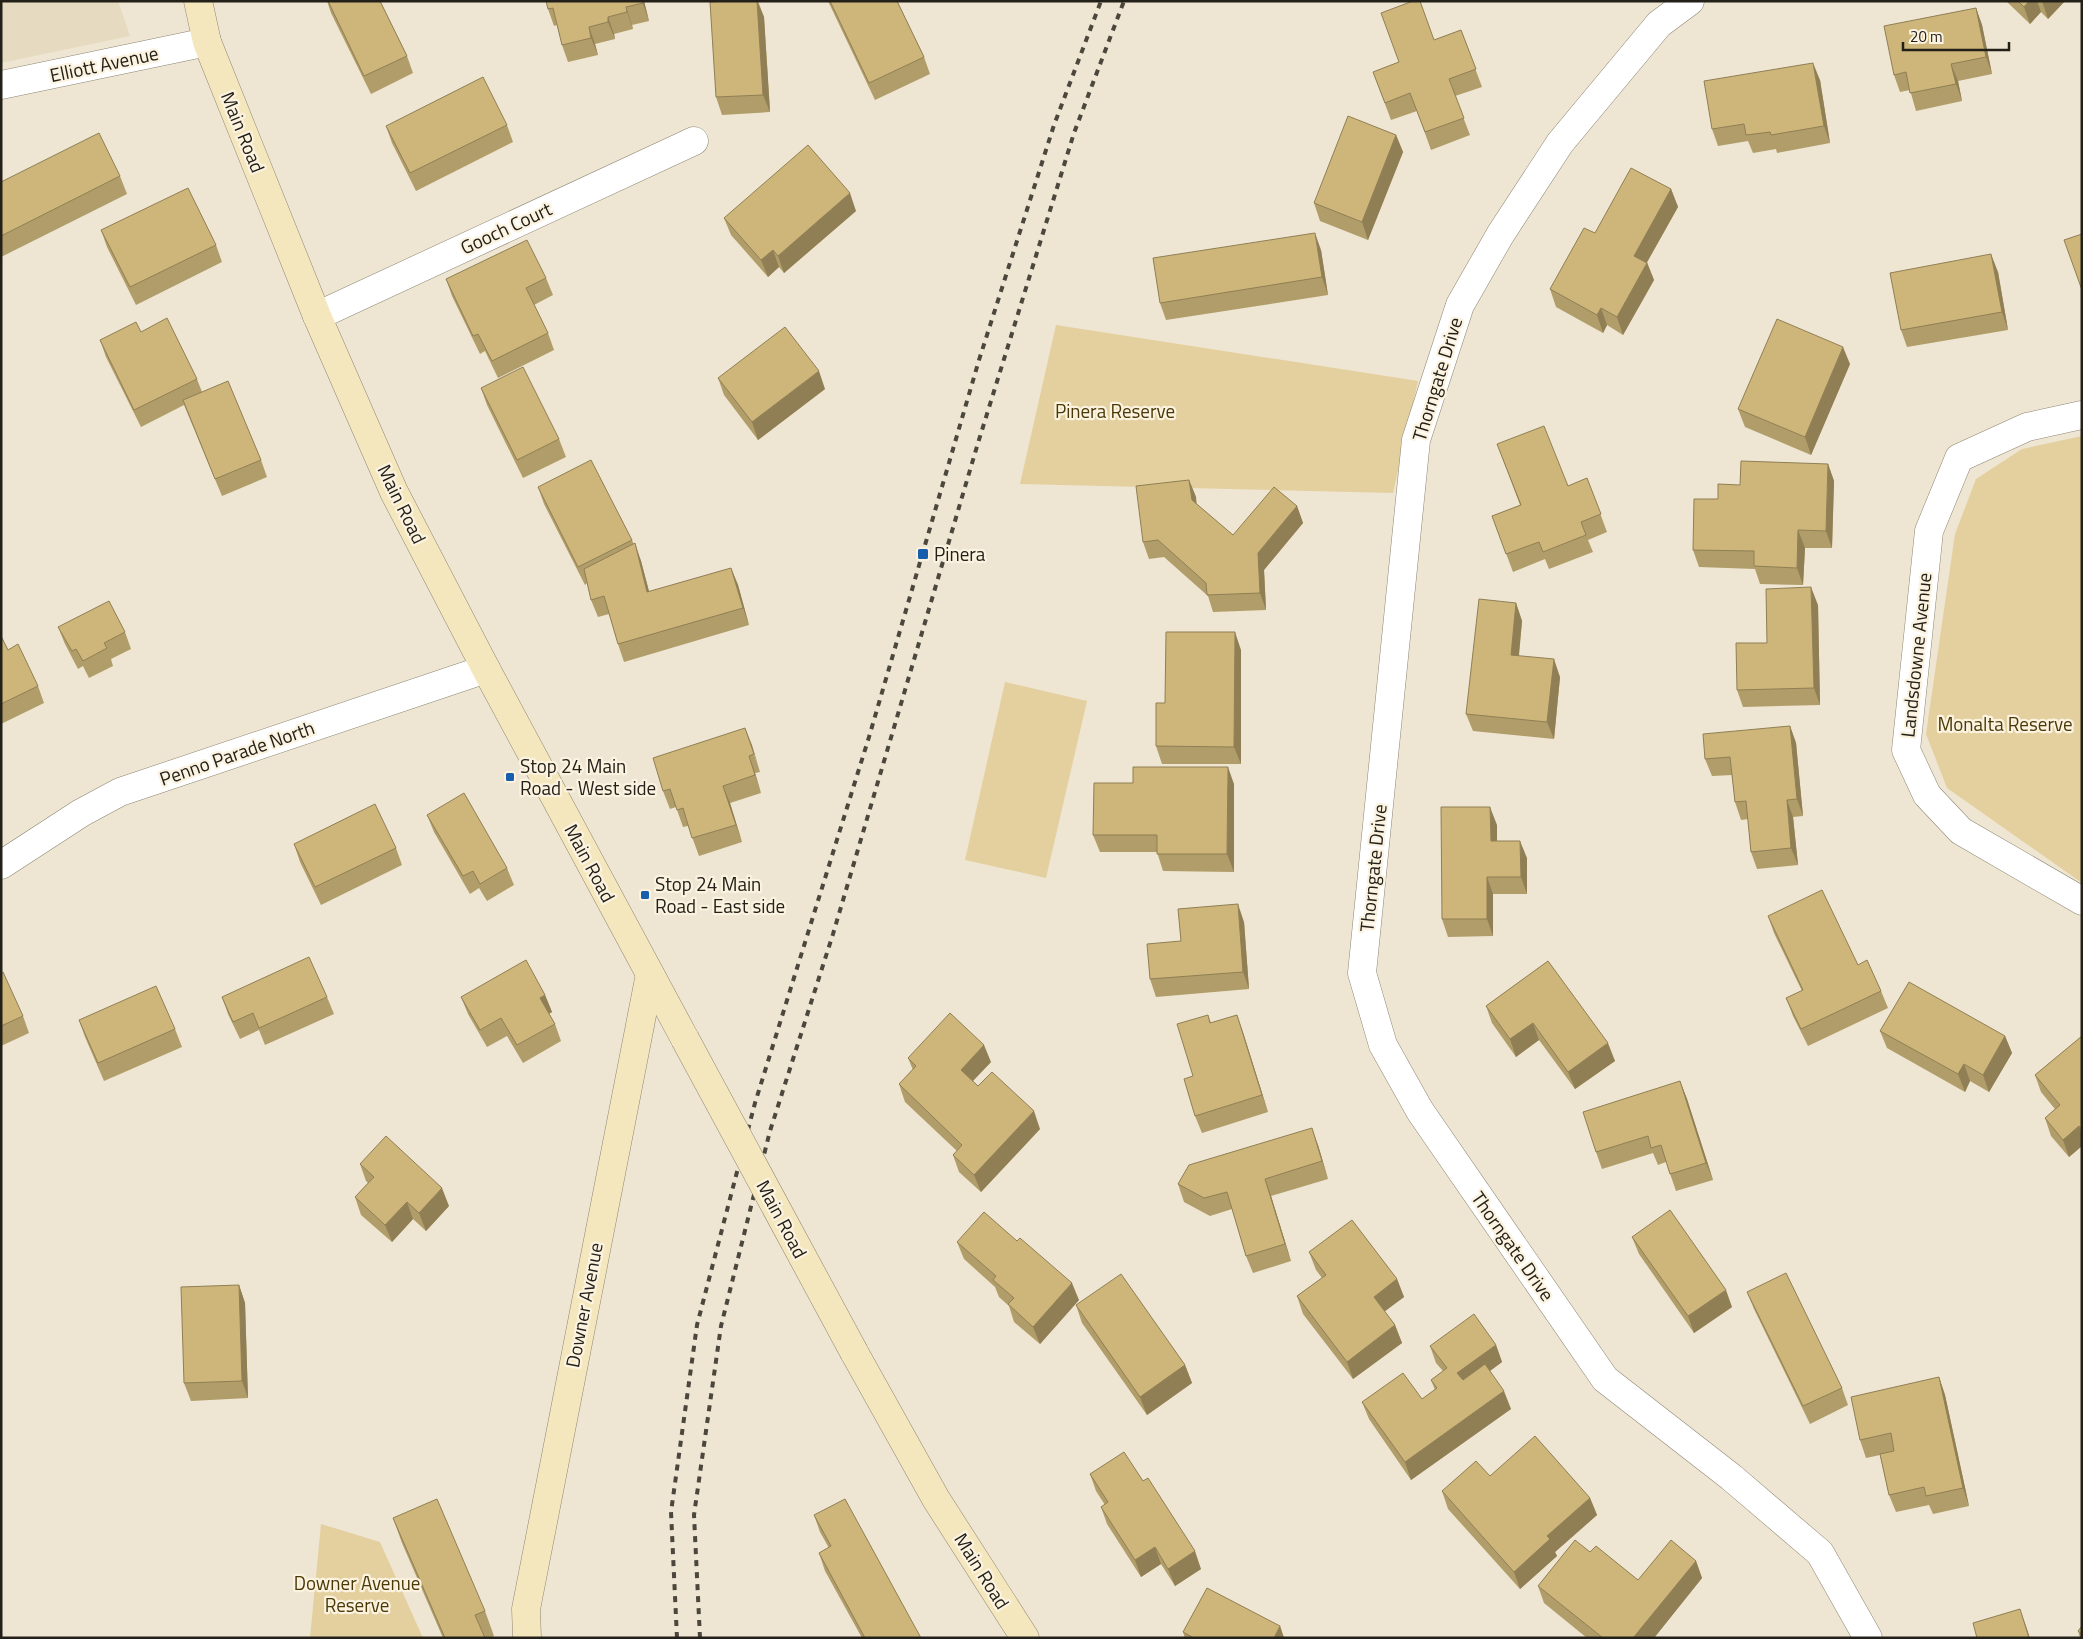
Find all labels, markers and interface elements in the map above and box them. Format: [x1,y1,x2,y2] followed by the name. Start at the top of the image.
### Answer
[1903,20,2009,52] scale bar
[1910,25,1943,48] text: 20 m
[47,38,161,89] street label: Elliott Avenue
[214,87,273,177] street label: Main Road
[455,194,557,261] street label: Gooch Court
[1404,313,1469,444] street label: Thorngate Drive
[1055,396,1175,425] park label: Pinera Reserve
[371,459,434,548] street label: Main Road
[934,539,986,568] place label: Pinera
[916,547,930,561] marker: Pinera
[1892,571,1939,739] street label: Landsdowne Avenue
[1937,709,2073,738] park label: Monalta Reserve
[155,712,318,793] street label: Penno Parade North
[520,751,656,802] place label: Stop 24 Main Road - West side
[504,771,516,783] marker: Stop 24 Main Road - West side
[1351,803,1394,933] street label: Thorngate Drive
[558,818,623,907] street label: Main Road
[655,869,785,920] place label: Stop 24 Main Road - East side
[639,889,651,901] marker: Stop 24 Main Road - East side
[750,1174,815,1263] street label: Main Road
[1465,1185,1562,1307] street label: Thorngate Drive
[557,1240,610,1370] street label: Downer Avenue
[948,1527,1017,1615] street label: Main Road
[294,1568,420,1619] park label: Downer Avenue Reserve

